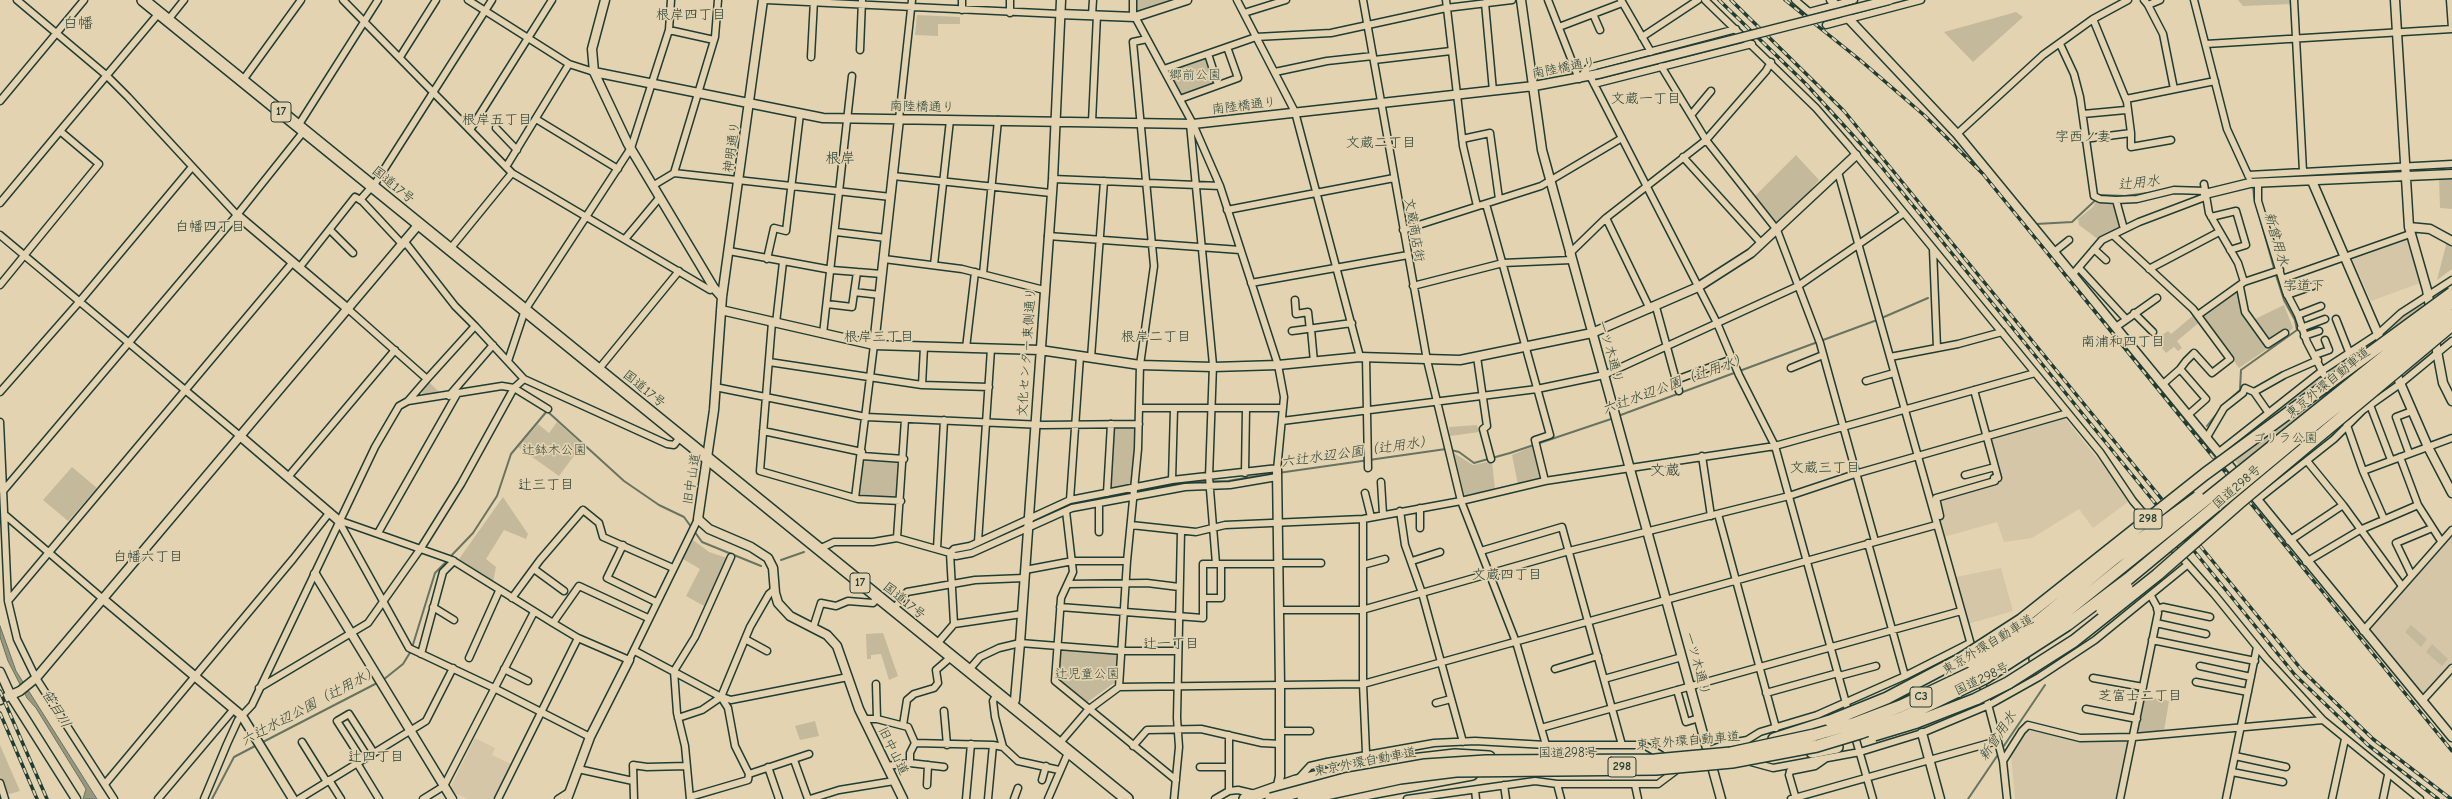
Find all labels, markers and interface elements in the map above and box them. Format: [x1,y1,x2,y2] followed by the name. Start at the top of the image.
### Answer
[656,7,726,23] district label: 根岸四丁目
[63,15,93,33] district label: 白幡
[1531,54,1597,82] street label: 南陸橋通り
[1169,67,1221,83] park label: 郷前公園
[1611,91,1681,107] district label: 文蔵一丁目
[1211,94,1277,118] street label: 南陸橋通り
[889,99,955,115] street label: 南陸橋通り
[271,102,291,122] road number: 17
[462,112,532,128] district label: 根岸五丁目
[721,120,743,174] street label: 神明通り
[2055,129,2111,145] district label: 字西ノ妻
[1346,135,1416,151] district label: 文蔵二丁目
[825,150,855,168] district label: 根岸
[369,163,417,207] street label: 国道17号
[2117,172,2161,194] water label: 辻用水
[1401,197,1427,263] street label: 文蔵商店街
[2260,210,2292,268] water label: 新曾用水
[175,219,245,235] district label: 白幡四丁目
[2283,278,2325,294] district label: 字道下
[1015,287,1039,417] street label: 文化センター東側通り
[1594,319,1626,385] street label: 一ツ木通り
[844,329,914,345] district label: 根岸三丁目
[1121,329,1191,345] district label: 根岸二丁目
[2081,334,2165,350] district label: 南浦和四丁目
[2283,344,2373,422] street label: 東京外環自動車道
[1600,350,1750,418] water label: 六辻水辺公園（辻用水）
[620,367,668,411] street label: 国道17号
[2253,430,2317,446] park label: ゴリラ公園
[1280,433,1434,471] water label: 六辻水辺公園（辻用水）
[522,442,586,458] park label: 辻鉢木公園
[680,452,704,506] street label: 旧中山道
[1790,460,1860,476] district label: 文蔵三丁目
[1650,462,1680,480] district label: 文蔵
[2209,462,2265,512] street label: 国道298号
[518,477,574,493] district label: 辻三丁目
[2134,509,2162,529] road number: 298
[113,549,183,565] district label: 白幡六丁目
[1472,567,1542,583] district label: 文蔵四丁目
[850,573,870,593] road number: 17
[880,579,928,623] street label: 国道17号
[1939,612,2037,678] street label: 東京外環自動車道
[1681,631,1713,697] street label: 一ツ木通り
[1143,636,1199,652] district label: 辻一丁目
[1952,659,2012,699] street label: 国道298号
[238,662,382,750] water label: 六辻水辺公園（辻用水）
[1055,666,1119,682] park label: 辻児童公園
[38,687,74,731] water label: 笹目川
[1910,687,1932,707] road number: C3
[2098,688,2182,704] district label: 芝富士二丁目
[1975,708,2021,764] water label: 新曾用水
[875,724,911,778] street label: 旧中山道
[1636,729,1740,753] street label: 東京外環自動車道
[1312,744,1418,780] street label: 東京外環自動車道
[1538,745,1598,761] street label: 国道298号
[348,749,404,765] district label: 辻四丁目
[1608,757,1636,777] road number: 298

